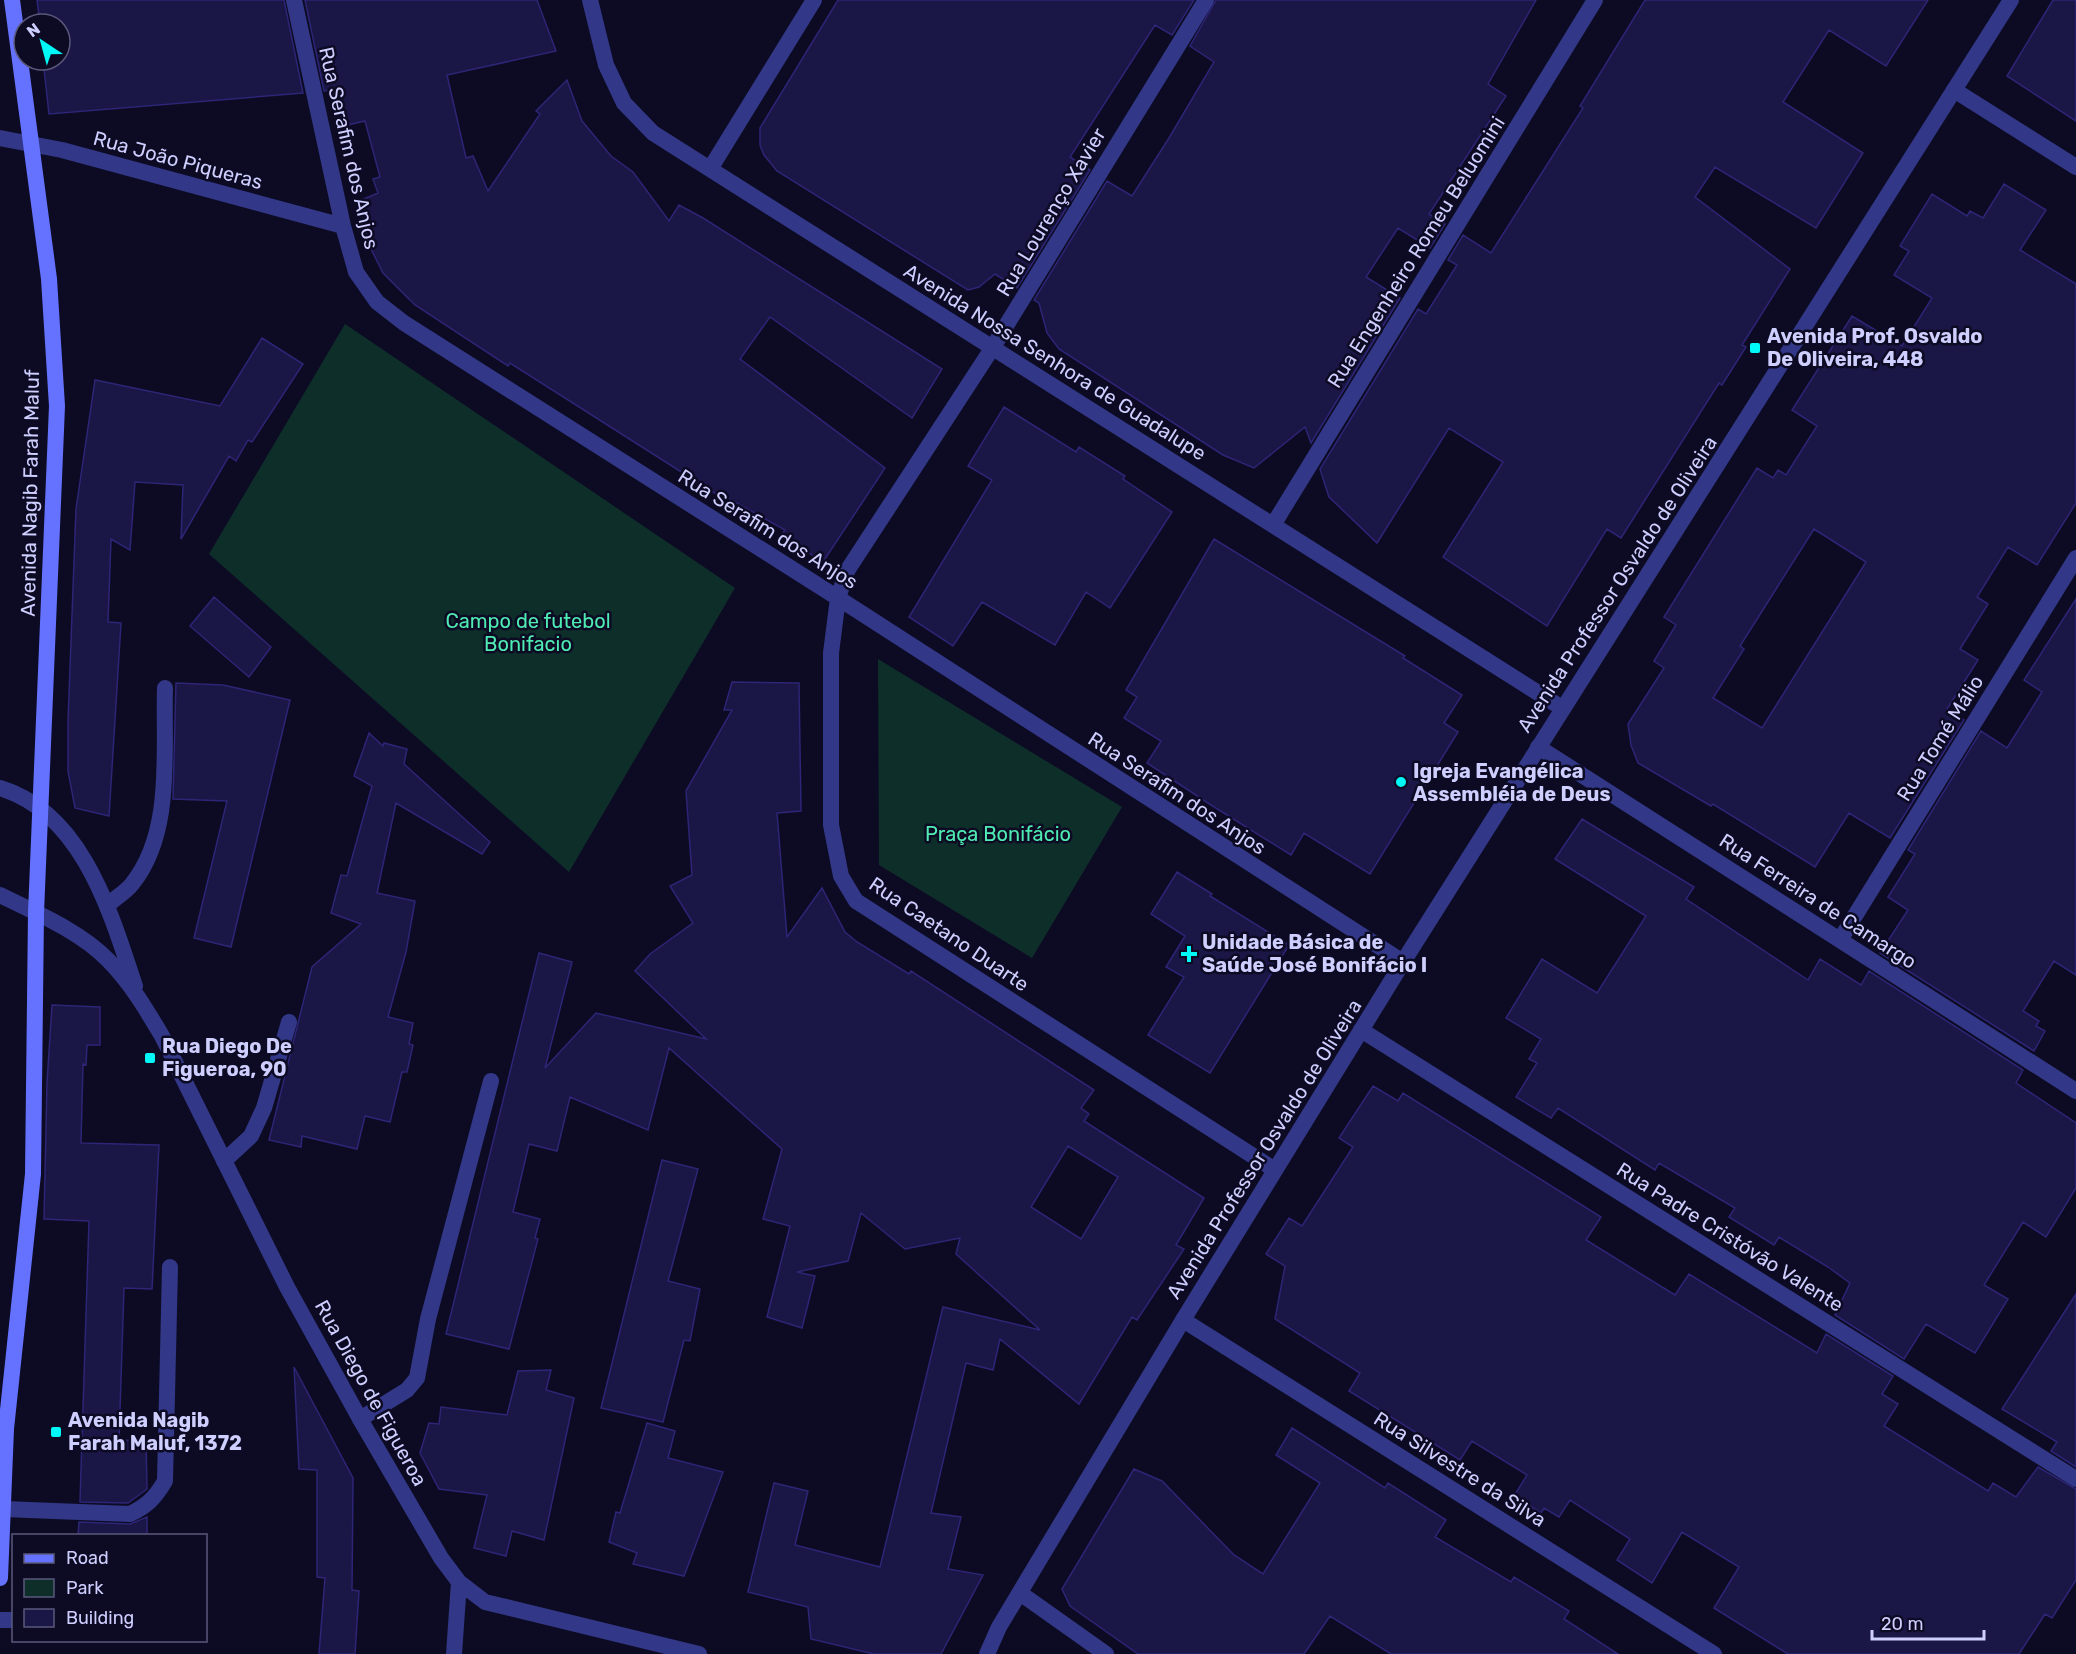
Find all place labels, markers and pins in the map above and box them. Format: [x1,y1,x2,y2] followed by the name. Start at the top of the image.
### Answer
[1767,324,1983,371] place label: Avenida Prof. Osvaldo De Oliveira, 448
[1748,341,1762,355] marker: Avenida Prof. Osvaldo De Oliveira, 448
[1413,759,1610,806] place label: Igreja Evangélica Assembléia de Deus
[1394,775,1408,789] marker: Igreja Evangélica Assembléia de Deus
[1202,930,1427,977] place label: Unidade Básica de Saúde José Bonifácio I
[1180,945,1198,963] marker: Unidade Básica de Saúde José Bonifácio I
[162,1034,292,1081] place label: Rua Diego De Figueroa, 90
[143,1051,157,1065] marker: Rua Diego De Figueroa, 90
[68,1408,242,1455] place label: Avenida Nagib Farah Maluf, 1372
[49,1425,63,1439] marker: Avenida Nagib Farah Maluf, 1372

